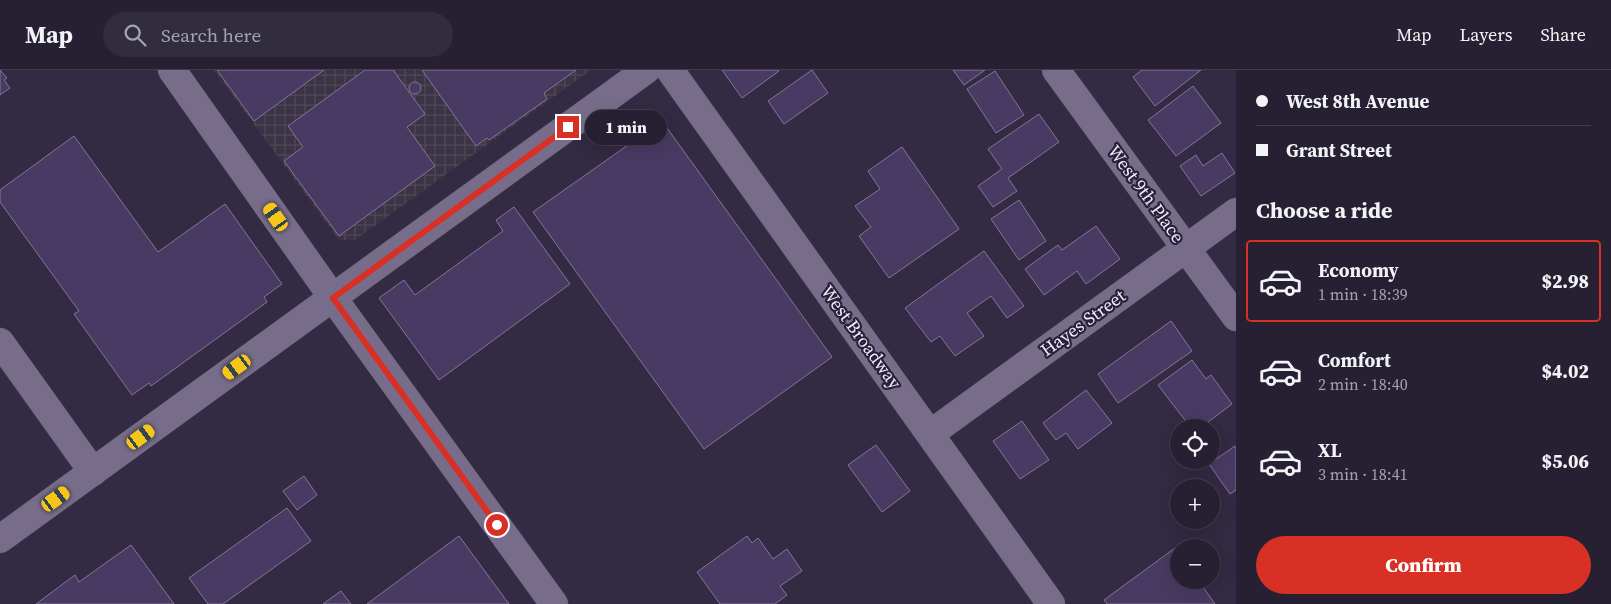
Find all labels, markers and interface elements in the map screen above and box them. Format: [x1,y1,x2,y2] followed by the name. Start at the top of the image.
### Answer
[103,12,453,57] search box
[25,18,73,51] text: Map
[121,21,149,49] icon: search
[161,22,261,48] text: Search here
[1396,22,1431,47] text: Map
[1459,22,1512,47] text: Layers
[1540,22,1586,47] text: Share
[1286,88,1429,114] text: West 8th Avenue
[586,110,668,144] callout: 1 min
[557,116,579,138] route end
[605,116,647,138] text: 1 min
[1286,137,1392,163] text: Grant Street
[1102,139,1191,248] street label: West 9th Place
[1256,195,1393,225] text: Choose a ride
[261,200,290,234] car
[1318,257,1399,283] text: Economy
[1258,259,1303,304] icon: car
[1541,268,1589,294] text: $2.98
[815,280,908,394] street label: West Broadway
[1035,283,1130,362] street label: Hayes Street
[1318,283,1408,305] text: 1 min · 18:39
[1318,347,1391,373] text: Comfort
[1258,349,1303,394] icon: car
[220,352,253,382] car
[1541,358,1589,384] text: $4.02
[1318,373,1408,395] text: 2 min · 18:40
[1170,419,1220,589] map controls
[1170,419,1220,469] button: locate
[124,422,157,452] car
[1318,437,1341,463] text: XL
[1258,439,1303,484] icon: car
[1541,448,1589,474] text: $5.06
[1318,463,1408,485] text: 3 min · 18:41
[1170,479,1220,529] button: +
[39,484,72,514] car
[486,514,508,536] route start
[1256,536,1591,594] button: Confirm
[1170,539,1220,589] button: −

